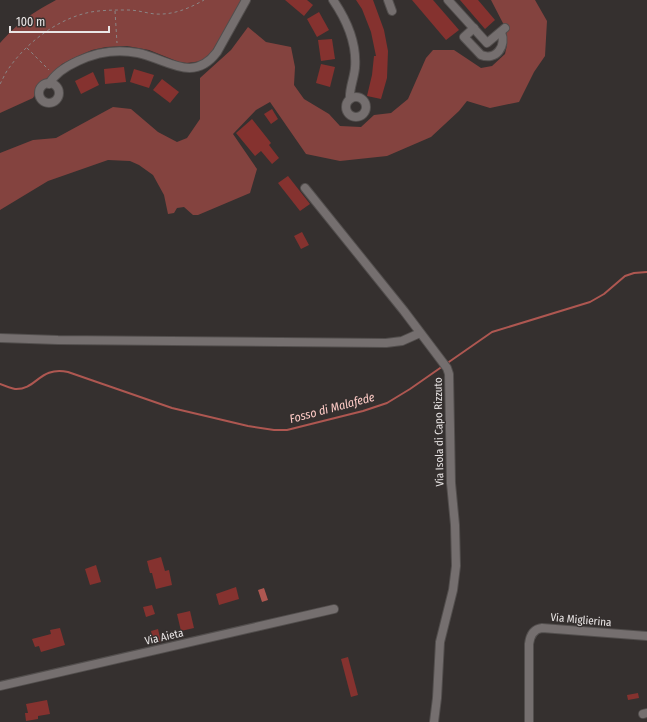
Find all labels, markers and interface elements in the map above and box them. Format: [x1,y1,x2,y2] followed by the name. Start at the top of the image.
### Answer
[10,8,109,34] scale bar
[16,15,45,29] text: 100 m
[432,377,446,487] street label: Via Isola di Capo Rizzuto
[288,390,376,426] water label: Fosso di Malafede
[550,611,612,629] street label: Via Miglierina
[143,626,185,648] street label: Via Aieta

